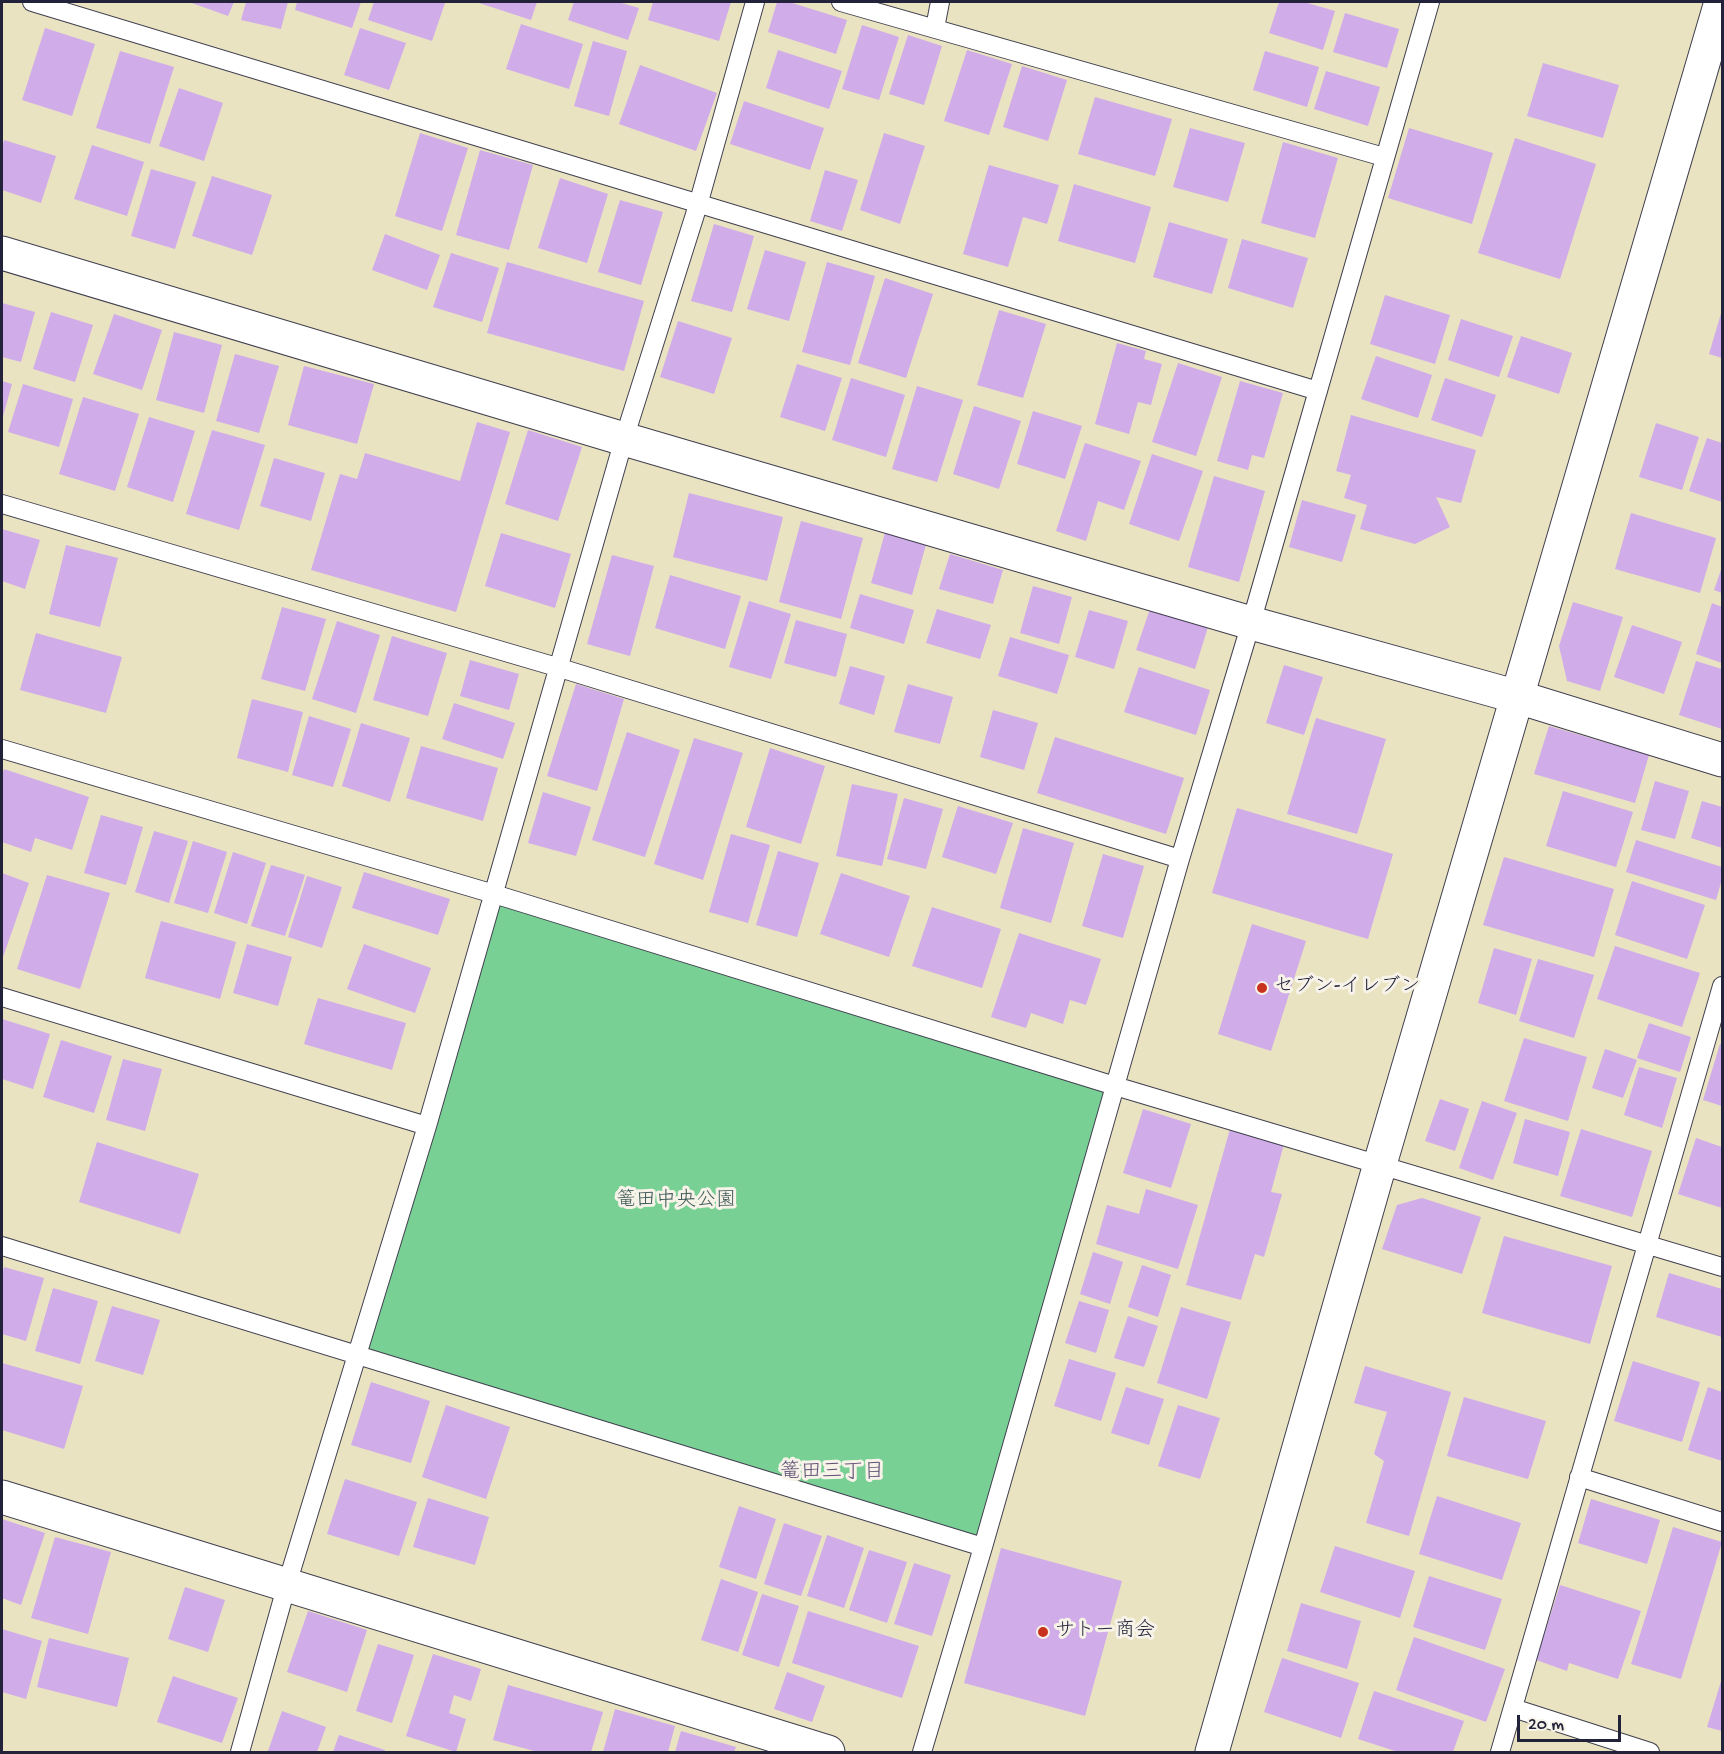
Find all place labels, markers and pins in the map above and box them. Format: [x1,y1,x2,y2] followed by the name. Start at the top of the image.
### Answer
[1274,976,1420,1000] place label: セブン-イレブン
[1255,981,1269,995] marker: セブン-イレブン
[1055,1620,1155,1644] place label: サトー商会
[1036,1625,1050,1639] marker: サトー商会

